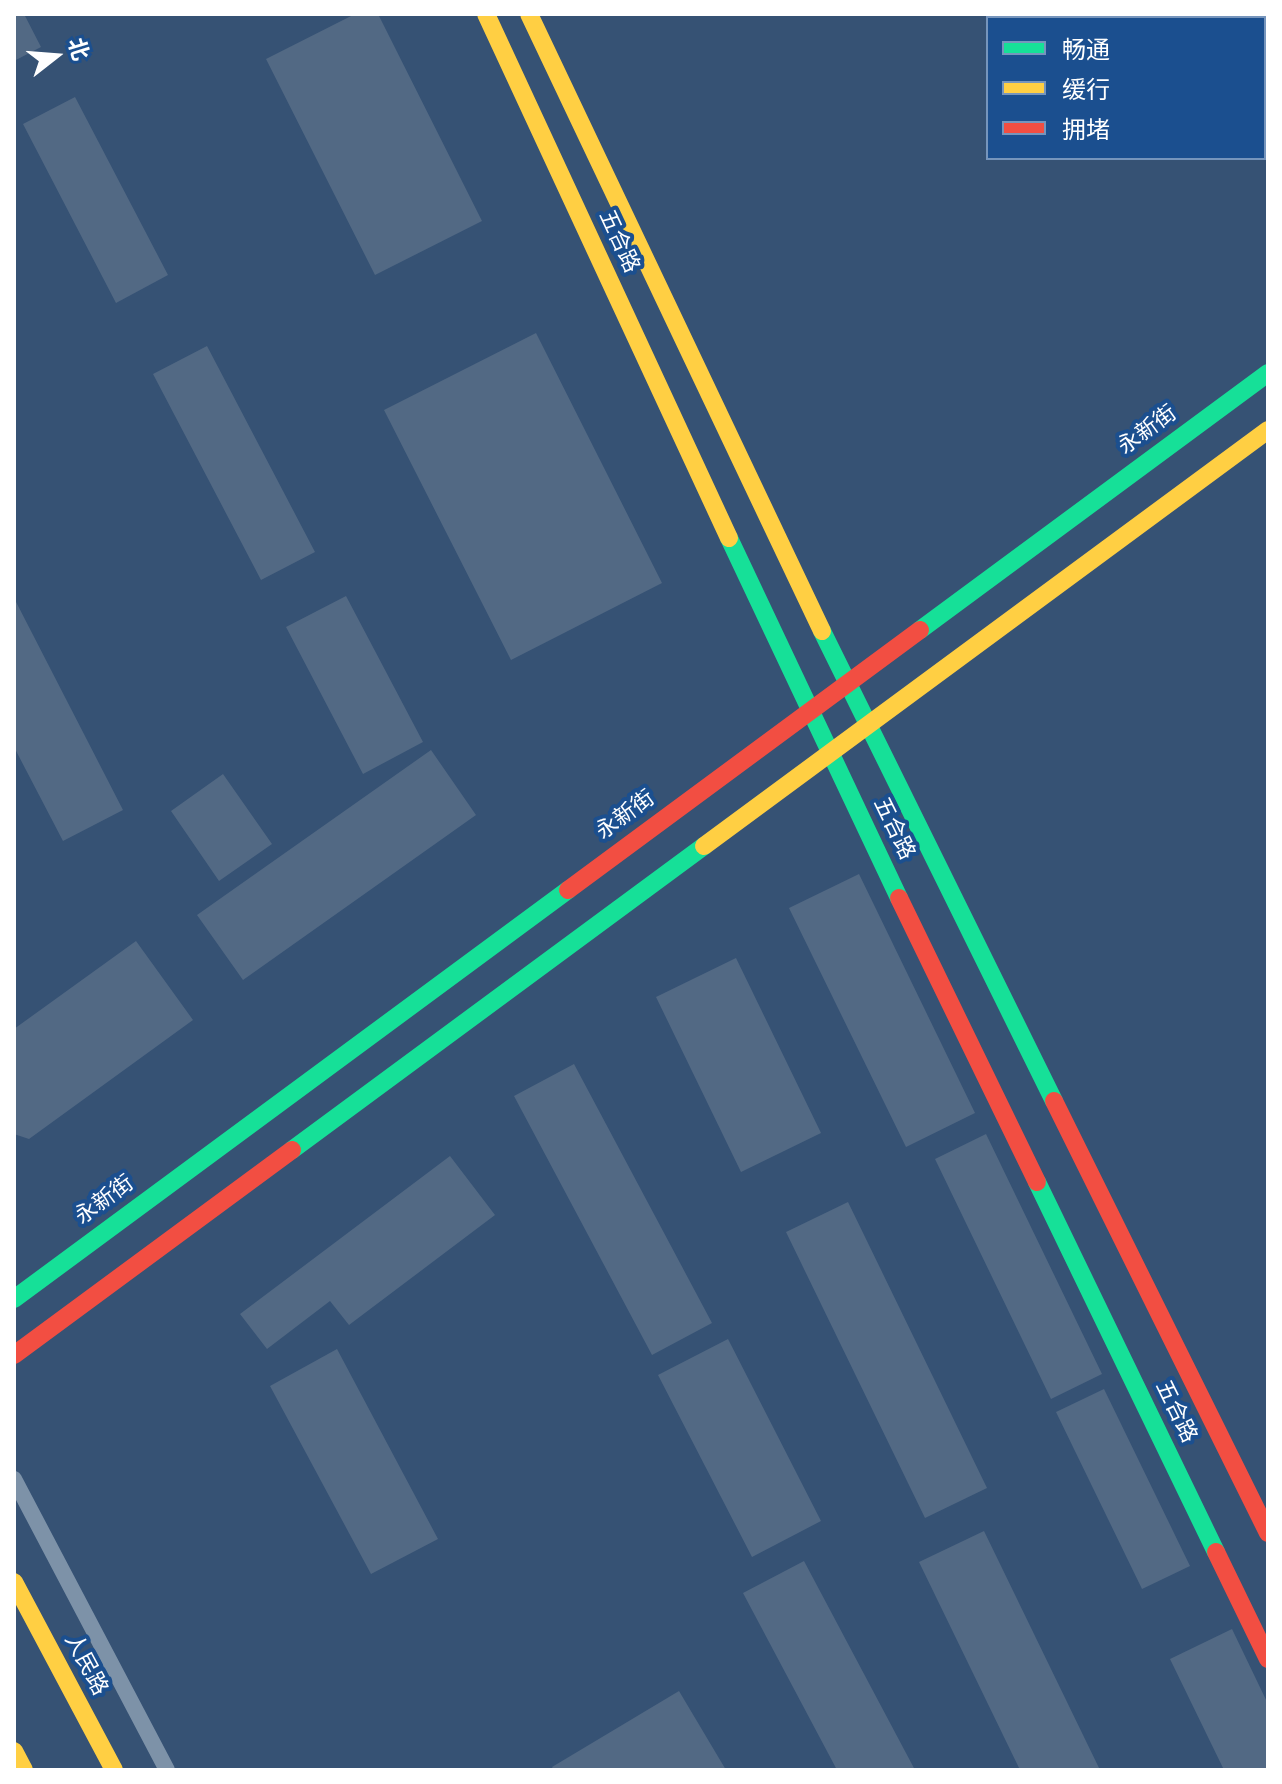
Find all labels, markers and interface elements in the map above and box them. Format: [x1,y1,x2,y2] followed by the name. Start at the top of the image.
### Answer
[16,16,96,96] north arrow
[986,16,1266,160] legend
[1062,32,1110,67] text: 畅通
[60,34,97,64] text: 北
[1062,72,1110,107] text: 缓行
[1062,112,1110,147] text: 拥堵
[592,207,644,277] street label: 五合路
[1114,401,1182,461] street label: 永新街
[592,786,660,846] street label: 永新街
[867,794,919,864] street label: 五合路
[71,1171,139,1231] street label: 永新街
[1149,1377,1201,1447] street label: 五合路
[58,1630,112,1700] street label: 人民路

